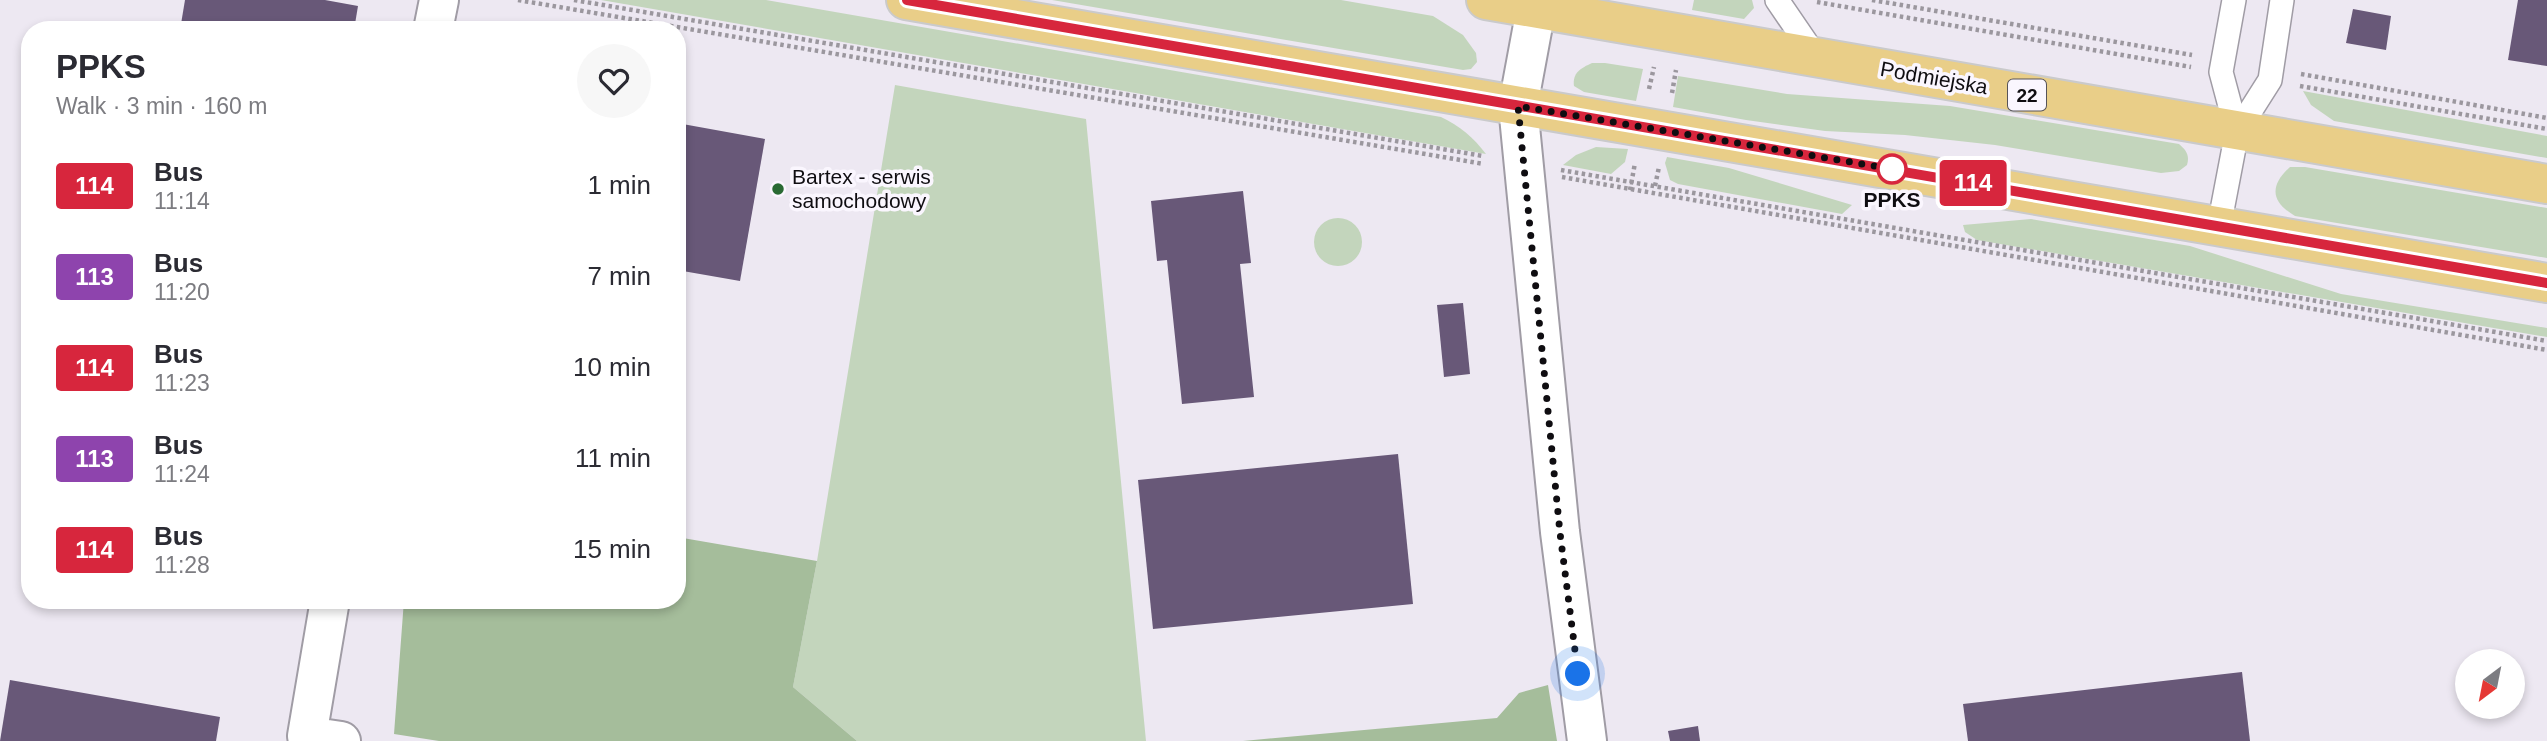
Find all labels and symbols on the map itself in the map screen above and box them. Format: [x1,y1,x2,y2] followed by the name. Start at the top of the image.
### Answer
[1879,57,1990,98] street label: Podmiejska
[2008,80,2046,110] road number: 22
[1877,154,1907,184] marker: PPKS
[1933,160,2013,206] line badge: 114
[792,165,931,212] place label: Bartex - serwis samochodowy
[770,181,786,197] marker: Bartex - serwis samochodowy
[1863,188,1921,211] place label: PPKS
[2455,649,2525,719] north arrow
[1560,656,1595,691] your location

